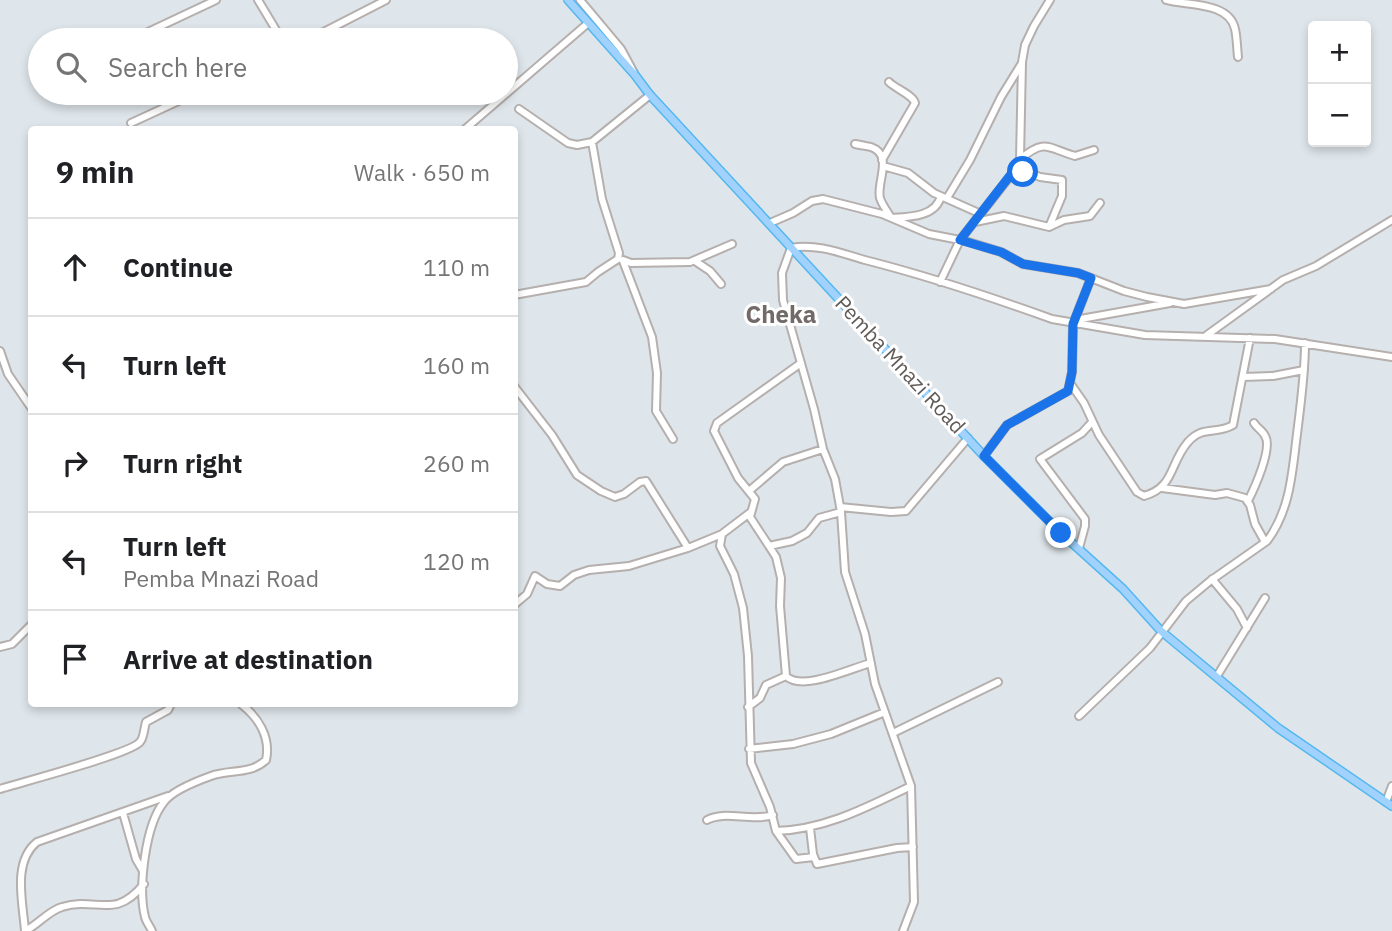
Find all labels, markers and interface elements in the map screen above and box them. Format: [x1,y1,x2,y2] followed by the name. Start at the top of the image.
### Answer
[1308,21,1371,147] map controls
[1308,21,1371,84] button: +
[28,28,518,105] search box
[52,48,90,86] icon: search
[108,50,247,84] text: Search here
[1308,84,1371,147] button: −
[56,152,134,191] text: 9 min
[1007,156,1038,187] route start
[354,157,490,187] text: Walk · 650 m
[56,248,94,286] icon: ahead
[123,250,233,284] text: Continue
[423,252,490,282] text: 110 m
[829,289,972,439] street label: Pemba Mnazi Road
[746,298,816,330] district label: Cheka
[56,346,94,384] icon: left
[123,348,226,382] text: Turn left
[423,350,490,380] text: 160 m
[56,444,94,482] icon: right
[123,446,242,480] text: Turn right
[423,448,490,478] text: 260 m
[1045,517,1076,548] route end
[123,529,226,563] text: Turn left
[56,542,94,580] icon: left
[423,546,490,576] text: 120 m
[123,563,319,593] text: Pemba Mnazi Road
[56,640,94,678] icon: arrive
[123,642,373,676] text: Arrive at destination

